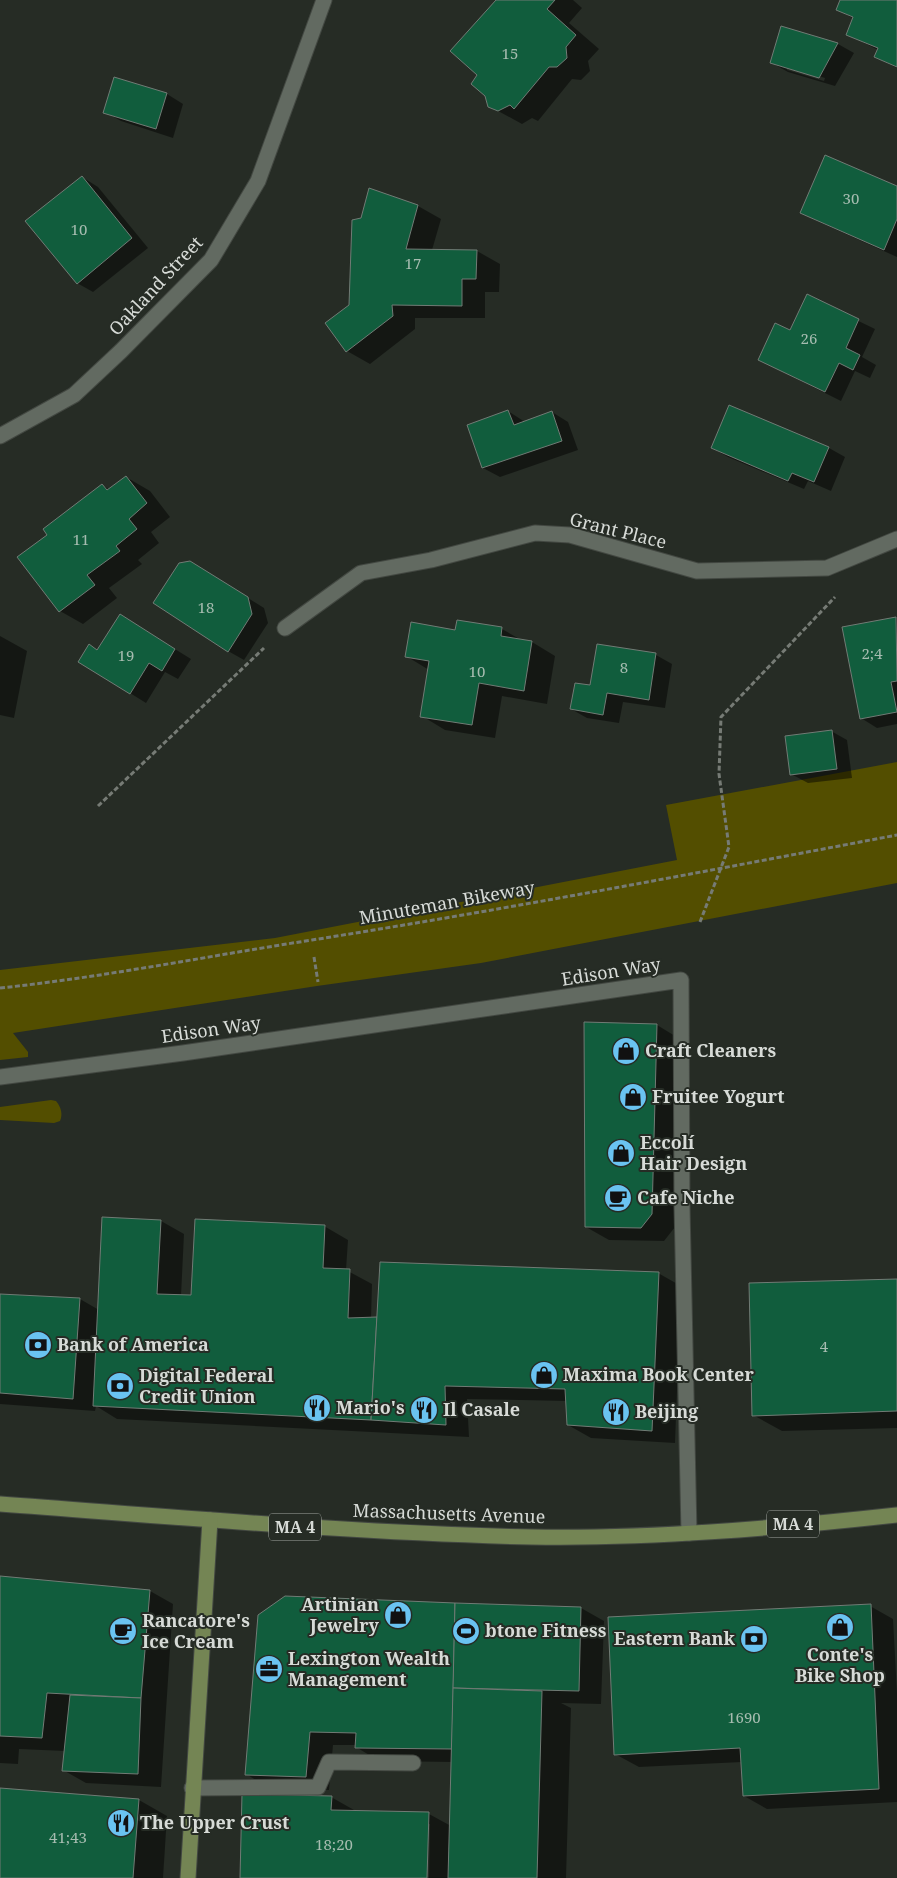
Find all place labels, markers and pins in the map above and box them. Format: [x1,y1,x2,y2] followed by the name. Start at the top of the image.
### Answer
[611,1036,641,1066] shop icon: Craft Cleaners
[645,1038,776,1062] place label: Craft Cleaners
[618,1082,648,1112] shop icon: Fruitee Yogurt
[652,1084,785,1108] place label: Fruitee Yogurt
[640,1130,747,1175] place label: Eccolí Hair Design
[606,1138,636,1168] shop icon: Eccolí Hair Design
[603,1183,633,1213] cafe icon: Cafe Niche
[637,1185,734,1209] place label: Cafe Niche
[23,1330,53,1360] bank icon: Bank of America
[57,1332,209,1356] place label: Bank of America
[529,1360,559,1390] shop icon: Maxima Book Center
[563,1362,754,1386] place label: Maxima Book Center
[139,1363,274,1408] place label: Digital Federal Credit Union
[105,1371,135,1401] bank icon: Digital Federal Credit Union
[302,1393,332,1423] restaurant icon: Mario's
[336,1395,405,1419] place label: Mario's
[409,1395,439,1425] restaurant icon: Il Casale
[443,1397,520,1421] place label: Il Casale
[601,1397,631,1427] restaurant icon: Beijing
[635,1399,699,1423] place label: Beijing
[301,1592,380,1637] place label: Artinian Jewelry
[383,1600,413,1630] shop icon: Artinian Jewelry
[142,1608,250,1653] place label: Rancatore's Ice Cream
[825,1612,855,1642] shop icon: Conte's Bike Shop
[108,1616,138,1646] cafe icon: Rancatore's Ice Cream
[451,1616,481,1646] sports icon: btone Fitness
[485,1618,607,1642] place label: btone Fitness
[739,1624,769,1654] bank icon: Eastern Bank
[614,1626,736,1650] place label: Eastern Bank
[795,1642,885,1687] place label: Conte's Bike Shop
[288,1646,450,1691] place label: Lexington Wealth Management
[254,1654,284,1684] office icon: Lexington Wealth Management
[106,1808,136,1838] restaurant icon: The Upper Crust
[140,1810,289,1834] place label: The Upper Crust

